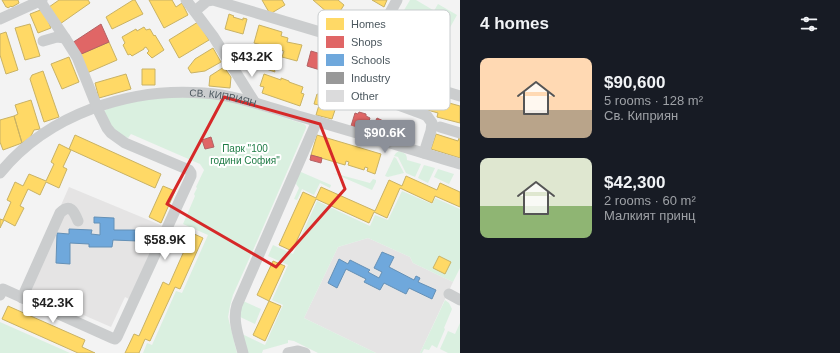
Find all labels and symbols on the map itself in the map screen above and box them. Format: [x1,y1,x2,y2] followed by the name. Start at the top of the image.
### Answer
[318,10,450,110] legend
[351,18,386,30] text: Homes
[351,36,383,48] text: Shops
[219,44,285,78] pin: $43.2K
[351,54,391,66] text: Schools
[351,72,391,84] text: Industry
[189,87,258,109] street label: СВ. КИПРИЯН
[351,90,379,102] text: Other
[352,120,418,154] pin: $90.6K
[210,143,280,166] park label: Парк "100 години София"
[132,227,198,261] pin: $58.9K
[20,290,86,324] pin: $42.3K

